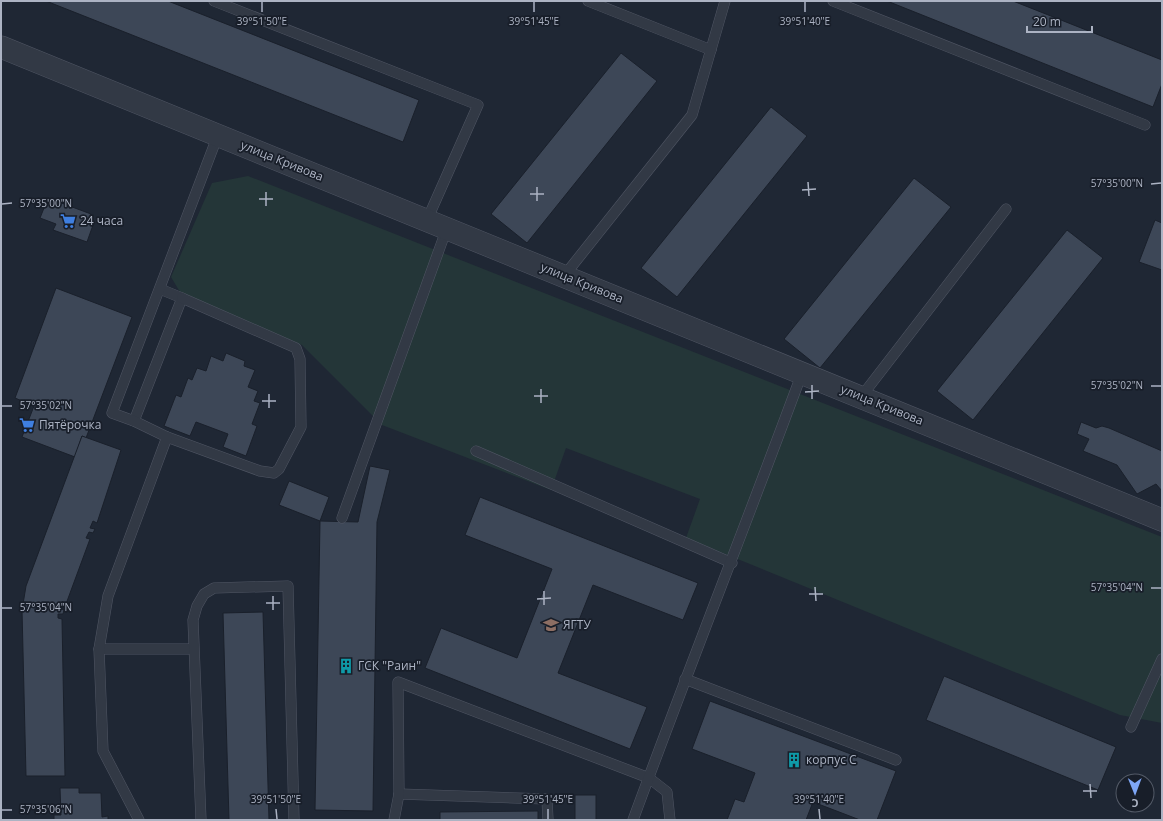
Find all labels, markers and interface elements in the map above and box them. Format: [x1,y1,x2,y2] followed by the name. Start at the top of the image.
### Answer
[1027,8,1092,34] scale bar
[1033,13,1061,30] text: 20 m
[237,14,287,28] text: 39°51'50"E
[509,14,559,28] text: 39°51'45"E
[780,14,830,28] text: 39°51'40"E
[238,136,326,185] street label: улица Кривова
[1091,176,1143,190] text: 57°35'00"N
[20,196,72,210] text: 57°35'00"N
[59,212,77,230] supermarket icon: 24 часа
[80,212,123,229] place label: 24 часа
[538,258,626,307] street label: улица Кривова
[1091,378,1143,392] text: 57°35'02"N
[838,380,926,429] street label: улица Кривова
[20,398,72,412] text: 57°35'02"N
[18,416,36,434] supermarket icon: Пятёрочка
[39,416,101,433] place label: Пятёрочка
[1091,580,1143,594] text: 57°35'04"N
[20,600,72,614] text: 57°35'04"N
[542,616,560,634] school or university icon: ЯГТУ
[563,616,591,633] place label: ЯГТУ
[337,657,355,675] building icon: ГСК "Раин"
[358,657,421,674] place label: ГСК "Раин"
[785,751,803,769] building icon: корпус С
[806,751,857,768] place label: корпус С
[1115,773,1155,813] north arrow
[251,792,301,806] text: 39°51'50"E
[523,792,573,806] text: 39°51'45"E
[794,792,844,806] text: 39°51'40"E
[1132,796,1139,811] text: С
[20,802,72,816] text: 57°35'06"N

